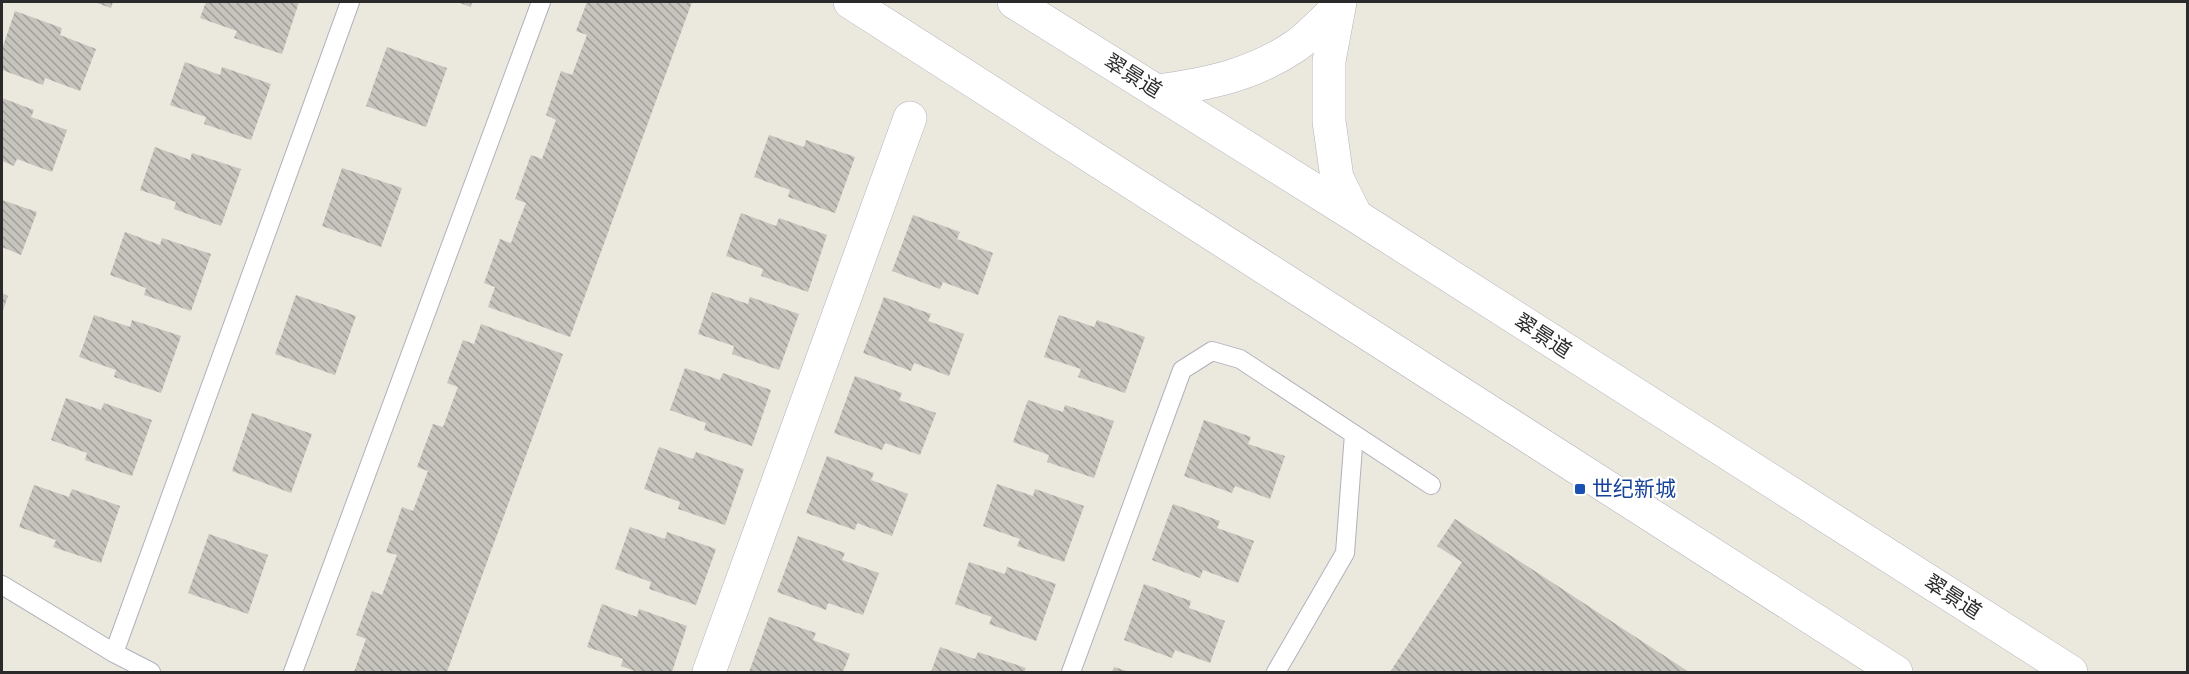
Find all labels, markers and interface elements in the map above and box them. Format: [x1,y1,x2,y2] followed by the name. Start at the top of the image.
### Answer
[1100,47,1167,102] street label: 翠景道
[1511,307,1577,362] street label: 翠景道
[1592,475,1676,500] place label: 世纪新城
[1573,482,1587,496] marker: 世纪新城
[1921,568,1987,623] street label: 翠景道

